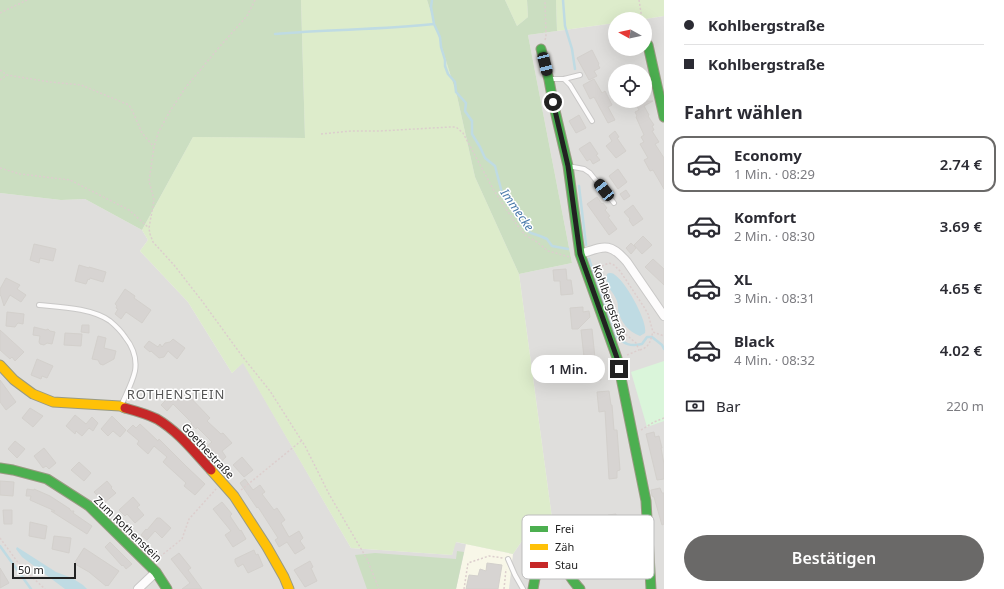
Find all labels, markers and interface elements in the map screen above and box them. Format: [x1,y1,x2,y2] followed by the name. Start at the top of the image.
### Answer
[608,12,652,56] north arrow
[608,12,652,108] map controls
[708,15,825,35] text: Kohlbergstraße
[536,51,554,77] car
[708,54,825,74] text: Kohlbergstraße
[608,64,652,108] button: locate
[544,93,562,111] route start
[684,100,803,124] text: Fahrt wählen
[734,145,802,165] text: Economy
[686,146,722,182] icon: car
[940,154,982,174] text: 2.74 €
[734,165,815,183] text: 1 Min. · 08:29
[592,177,616,203] car
[496,184,538,234] water label: Immecke
[734,207,796,227] text: Komfort
[686,208,722,244] icon: car
[940,216,982,236] text: 3.69 €
[734,227,815,245] text: 2 Min. · 08:30
[590,263,631,343] street label: Kohlbergstraße
[734,269,752,289] text: XL
[686,270,722,306] icon: car
[940,278,982,298] text: 4.65 €
[734,289,815,307] text: 3 Min. · 08:31
[734,331,774,351] text: Black
[686,332,722,368] icon: car
[940,340,982,360] text: 4.02 €
[734,351,815,369] text: 4 Min. · 08:32
[531,355,605,383] callout: 1 Min.
[549,360,587,378] text: 1 Min.
[610,360,628,378] route end
[127,385,225,403] district label: ROTHENSTEIN
[684,395,706,417] icon: cash
[716,396,740,416] text: Bar
[946,397,984,415] text: 220 m
[179,420,238,482] street label: Goethestraße
[91,492,165,565] street label: Zum Rothenstein
[522,515,654,579] legend
[555,521,574,536] text: Frei
[684,535,984,581] button: Bestätigen
[555,539,574,554] text: Zäh
[555,557,578,572] text: Stau
[12,561,76,580] scale bar
[18,562,44,577] text: 50 m

